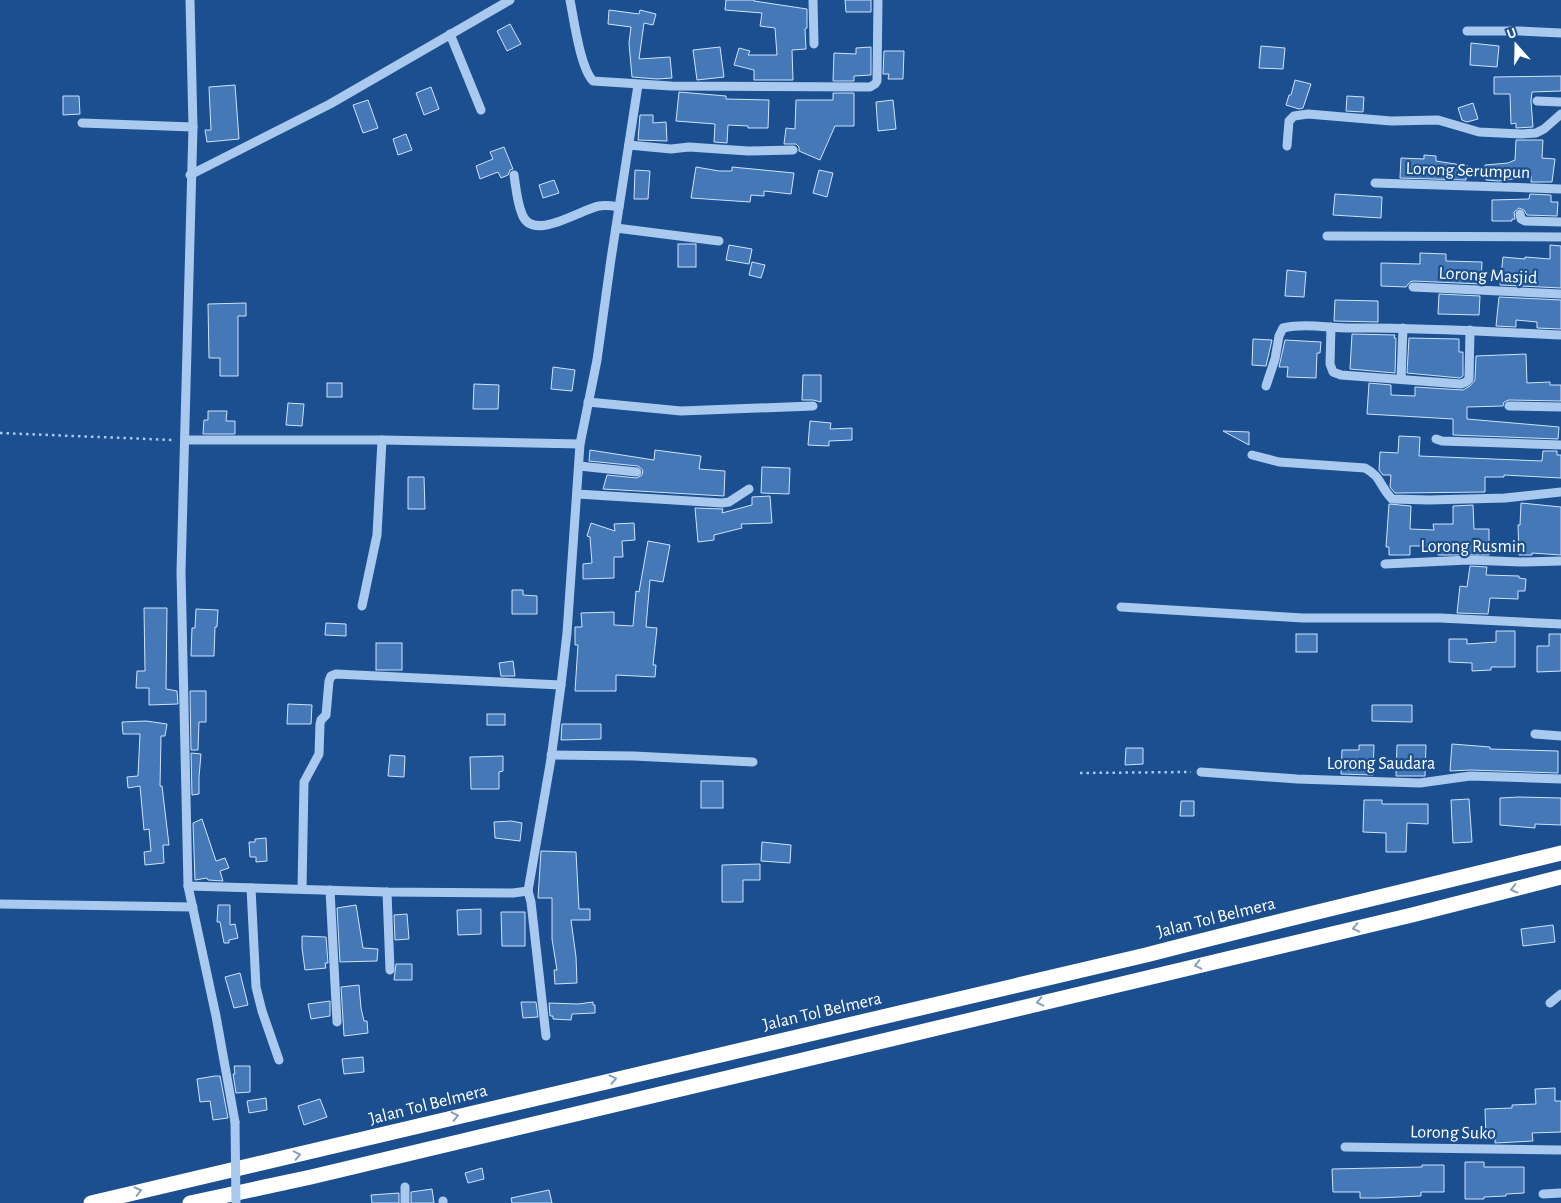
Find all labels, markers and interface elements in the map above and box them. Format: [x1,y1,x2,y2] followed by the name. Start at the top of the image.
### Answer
[1491,20,1541,70] north arrow
[1505,26,1519,42] text: U
[1405,160,1530,182] street label: Lorong Serumpun
[1438,264,1538,288] street label: Lorong Masjid
[1421,538,1525,556] street label: Lorong Rusmin
[1327,755,1435,773] street label: Lorong Saudara
[1509,883,1518,894] one-way arrow
[1155,895,1277,941] street label: Jalan Tol Belmera
[1351,922,1360,933] one-way arrow
[1193,959,1202,970] one-way arrow
[761,990,883,1034] street label: Jalan Tol Belmera
[1035,996,1044,1007] one-way arrow
[608,1074,617,1085] one-way arrow
[367,1082,489,1128] street label: Jalan Tol Belmera
[450,1111,459,1122] one-way arrow
[1410,1123,1496,1143] street label: Lorong Suko
[292,1150,301,1161] one-way arrow
[134,1186,143,1197] one-way arrow

